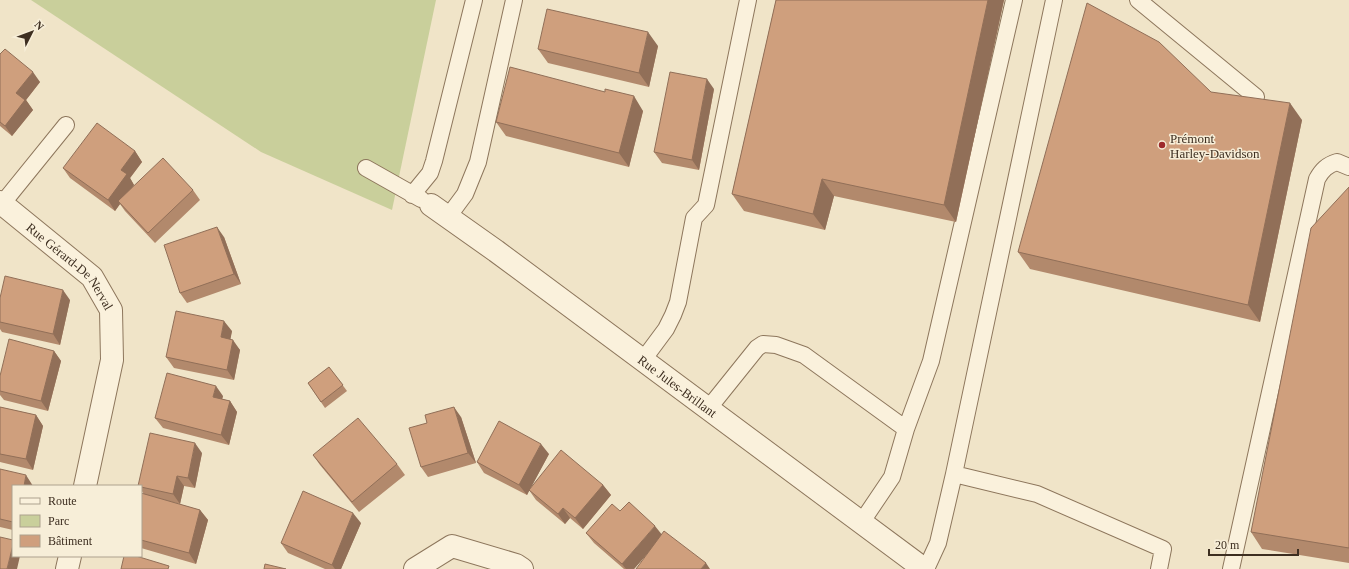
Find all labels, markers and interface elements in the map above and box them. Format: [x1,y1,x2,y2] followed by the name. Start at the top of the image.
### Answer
[12,12,52,52] north arrow
[32,18,47,32] text: N
[1170,131,1260,161] place label: Prémont Harley-Davidson
[1157,140,1167,150] marker: Prémont Harley-Davidson
[24,219,117,313] street label: Rue Gérard-De Nerval
[635,352,720,420] street label: Rue Jules-Brillant
[12,485,142,557] legend
[48,494,77,508] text: Route
[48,514,69,528] text: Parc
[1209,531,1298,557] scale bar
[48,534,93,548] text: Bâtiment
[1215,538,1240,552] text: 20 m

